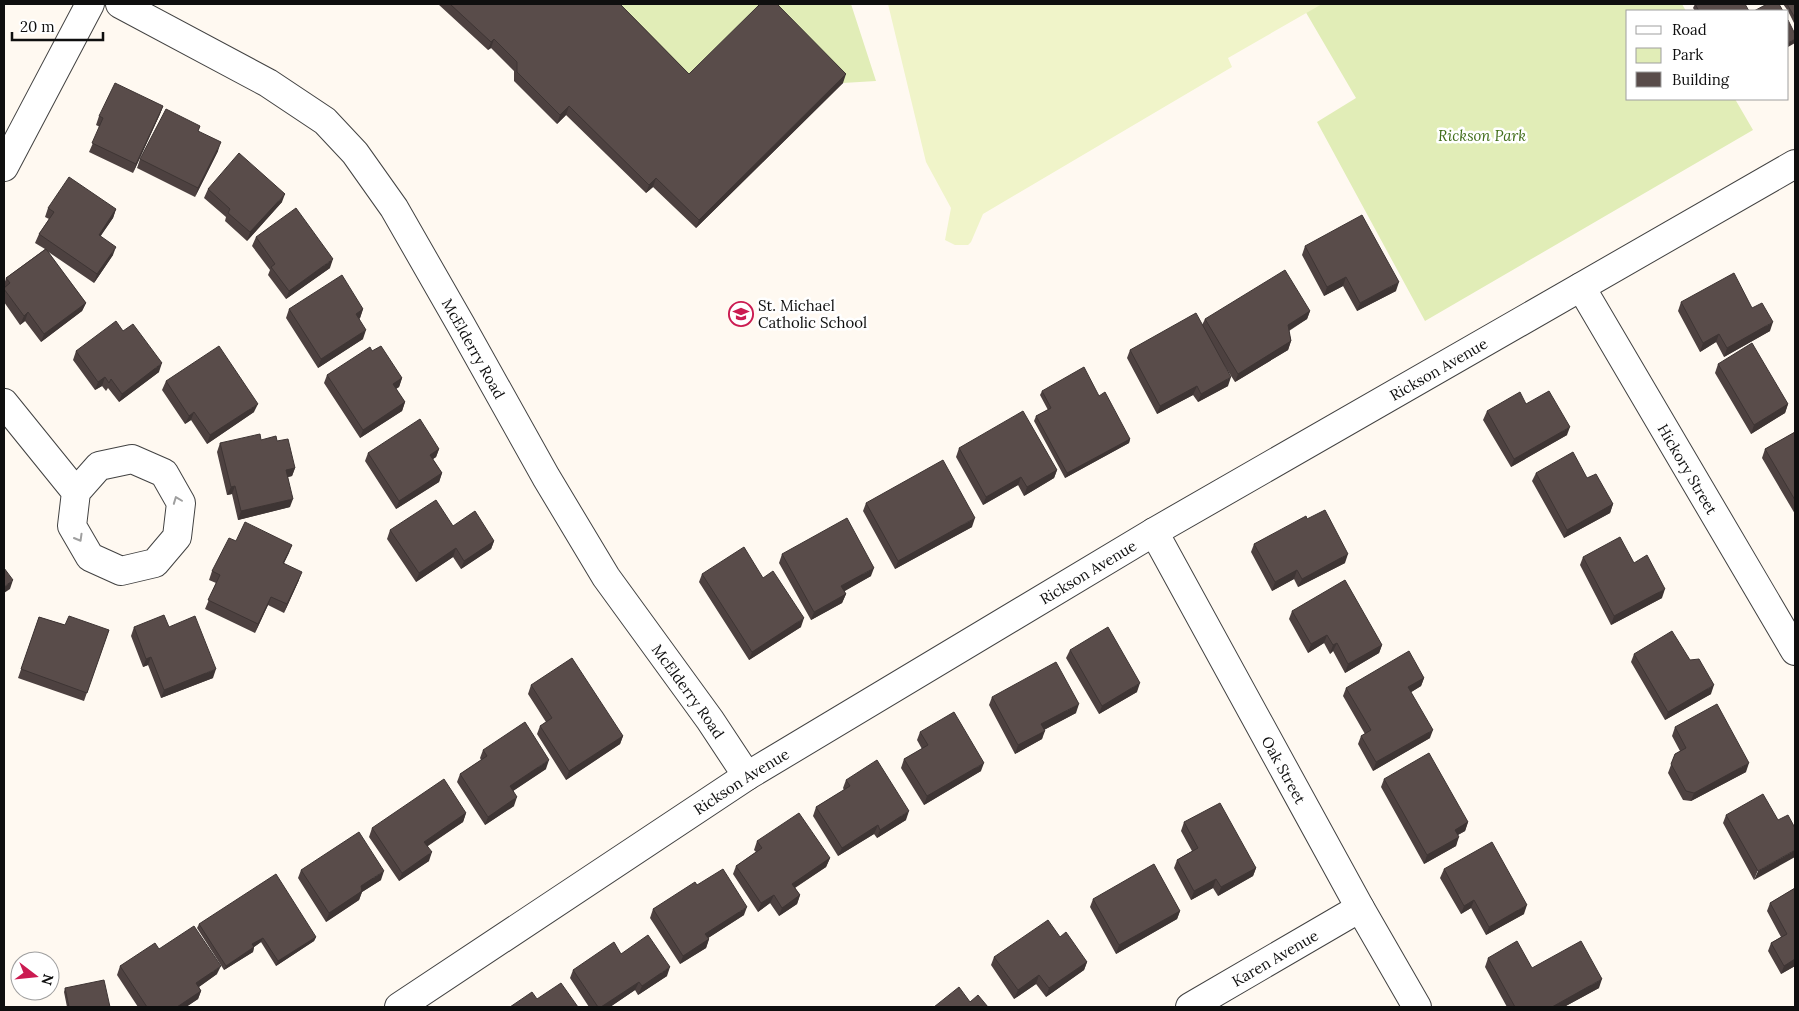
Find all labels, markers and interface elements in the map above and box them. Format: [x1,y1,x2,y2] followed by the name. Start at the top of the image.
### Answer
[12,10,104,42] scale bar
[1626,10,1789,100] legend
[20,17,55,36] text: 20 m
[1672,20,1707,39] text: Road
[1672,45,1703,64] text: Park
[1672,70,1730,89] text: Building
[1438,126,1526,145] park label: Rickson Park
[438,295,510,402] street label: McElderry Road
[758,296,867,332] place label: St. Michael Catholic School
[728,301,754,327] school or university icon: St. Michael Catholic School
[1386,333,1490,404] street label: Rickson Avenue
[1654,420,1722,518] street label: Hickory Street
[173,496,183,505] one-way arrow
[73,533,83,542] one-way arrow
[1036,535,1140,608] street label: Rickson Avenue
[648,640,729,742] street label: McElderry Road
[1258,733,1310,807] street label: Oak Street
[690,744,792,818] street label: Rickson Avenue
[1228,925,1321,990] street label: Karen Avenue
[10,951,60,1001] north arrow
[37,972,58,987] text: N

